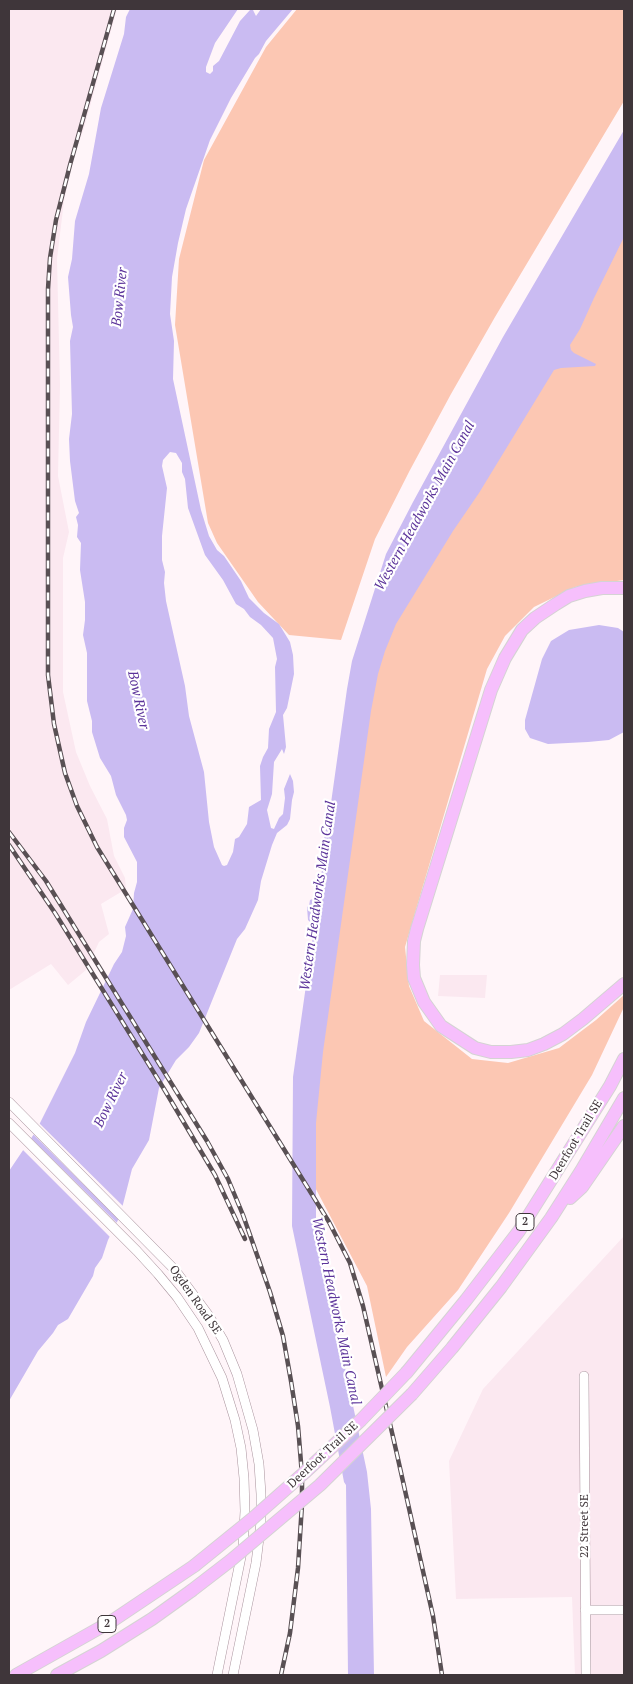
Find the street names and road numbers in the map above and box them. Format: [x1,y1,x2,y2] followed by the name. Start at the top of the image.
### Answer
[546,1097,606,1183] street label: Deerfoot Trail SE
[516,1214,534,1230] road number: 2
[166,1263,224,1337] street label: Ogden Road SE
[285,1419,361,1491] street label: Deerfoot Trail SE
[578,1494,592,1558] street label: 22 Street SE
[98,1616,116,1632] road number: 2

